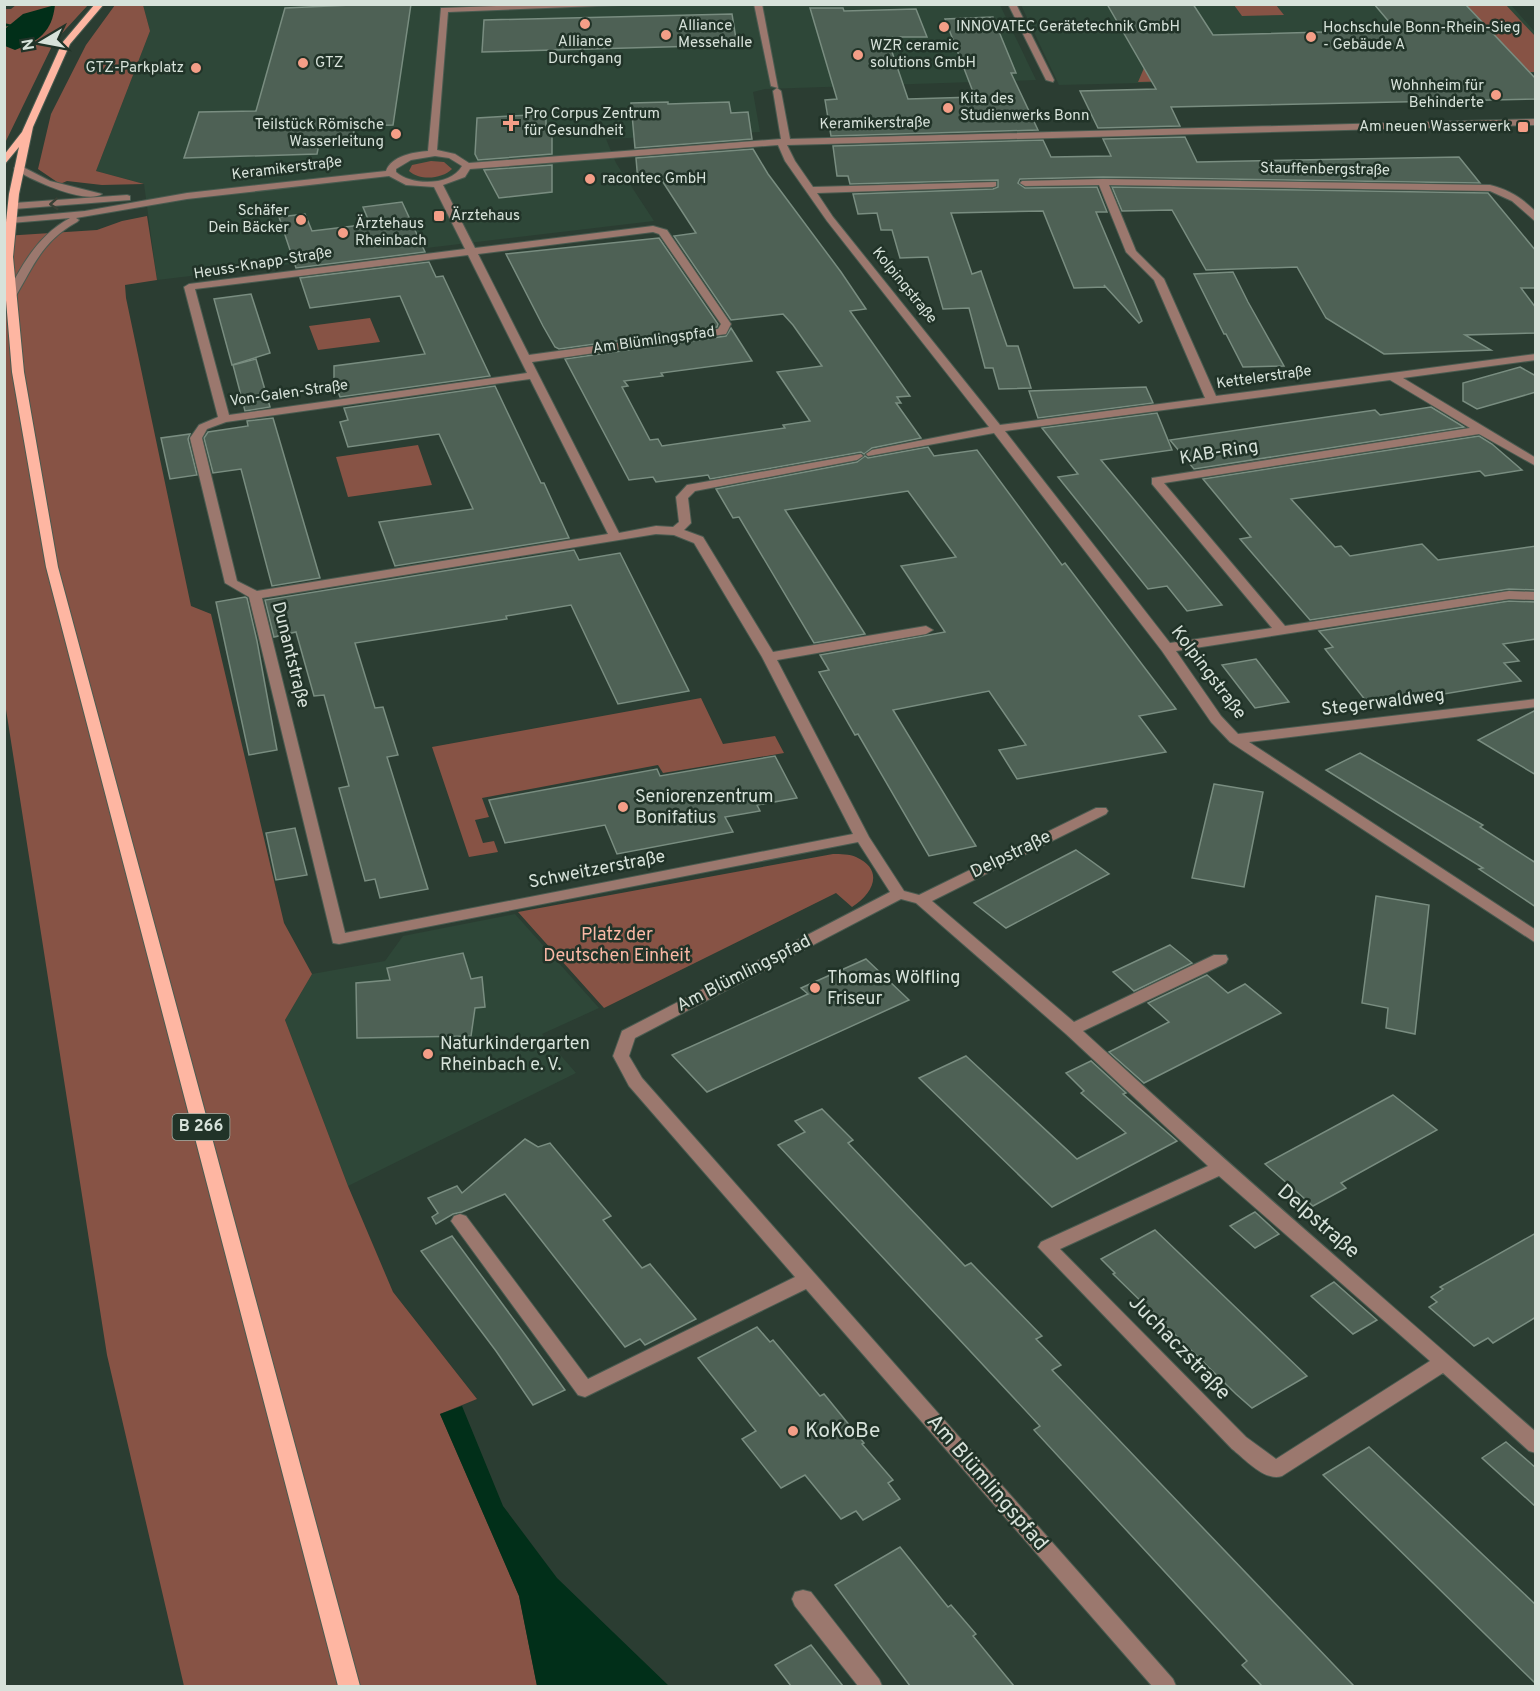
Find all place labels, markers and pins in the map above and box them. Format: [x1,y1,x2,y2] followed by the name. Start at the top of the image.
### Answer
[578,17,592,31] marker: Alliance Durchgang
[678,17,752,53] place label: Alliance Messehalle
[956,18,1180,37] place label: INNOVATEC Gerätetechnik GmbH
[1323,19,1520,55] place label: Hochschule Bonn-Rhein-Sieg - Gebäude A
[937,20,951,34] marker: INNOVATEC Gerätetechnik GmbH
[659,28,673,42] marker: Alliance Messehalle
[1304,30,1318,44] marker: Hochschule Bonn-Rhein-Sieg - Gebäude A
[548,33,622,69] place label: Alliance Durchgang
[870,37,976,73] place label: WZR ceramic solutions GmbH
[851,48,865,62] marker: WZR ceramic solutions GmbH
[315,54,344,73] place label: GTZ
[296,56,310,70] marker: GTZ
[85,59,184,78] place label: GTZ-Parkplatz
[189,61,203,75] marker: GTZ-Parkplatz
[1390,77,1484,113] place label: Wohnheim für Behinderte
[1489,88,1503,102] marker: Wohnheim für Behinderte
[960,90,1089,126] place label: Kita des Studienwerks Bonn
[941,101,955,115] marker: Kita des Studienwerks Bonn
[524,105,660,141] place label: Pro Corpus Zentrum für Gesundheit
[502,114,520,132] marker: Pro Corpus Zentrum für Gesundheit
[255,116,384,152] place label: Teilstück Römische Wasserleitung
[1359,118,1511,137] place label: Am neuen Wasserwerk
[1516,120,1530,134] marker: Am neuen Wasserwerk
[389,127,403,141] marker: Teilstück Römische Wasserleitung
[602,170,707,189] place label: racontec GmbH
[583,172,597,186] marker: racontec GmbH
[208,202,289,238] place label: Schäfer Dein Bäcker
[451,206,520,226] place label: Ärztehaus
[432,209,446,223] marker: Ärztehaus
[294,213,308,227] marker: Schäfer Dein Bäcker
[355,214,427,251] place label: Ärztehaus Rheinbach
[336,226,350,240] marker: Ärztehaus Rheinbach
[635,786,774,830] place label: Seniorenzentrum Bonifatius
[616,800,630,814] marker: Seniorenzentrum Bonifatius
[827,967,961,1011] place label: Thomas Wölfling Friseur
[808,981,822,995] marker: Thomas Wölfling Friseur
[440,1033,590,1077] place label: Naturkindergarten Rheinbach e. V.
[421,1047,435,1061] marker: Naturkindergarten Rheinbach e. V.
[805,1418,880,1445] place label: KoKoBe
[786,1424,800,1438] marker: KoKoBe

